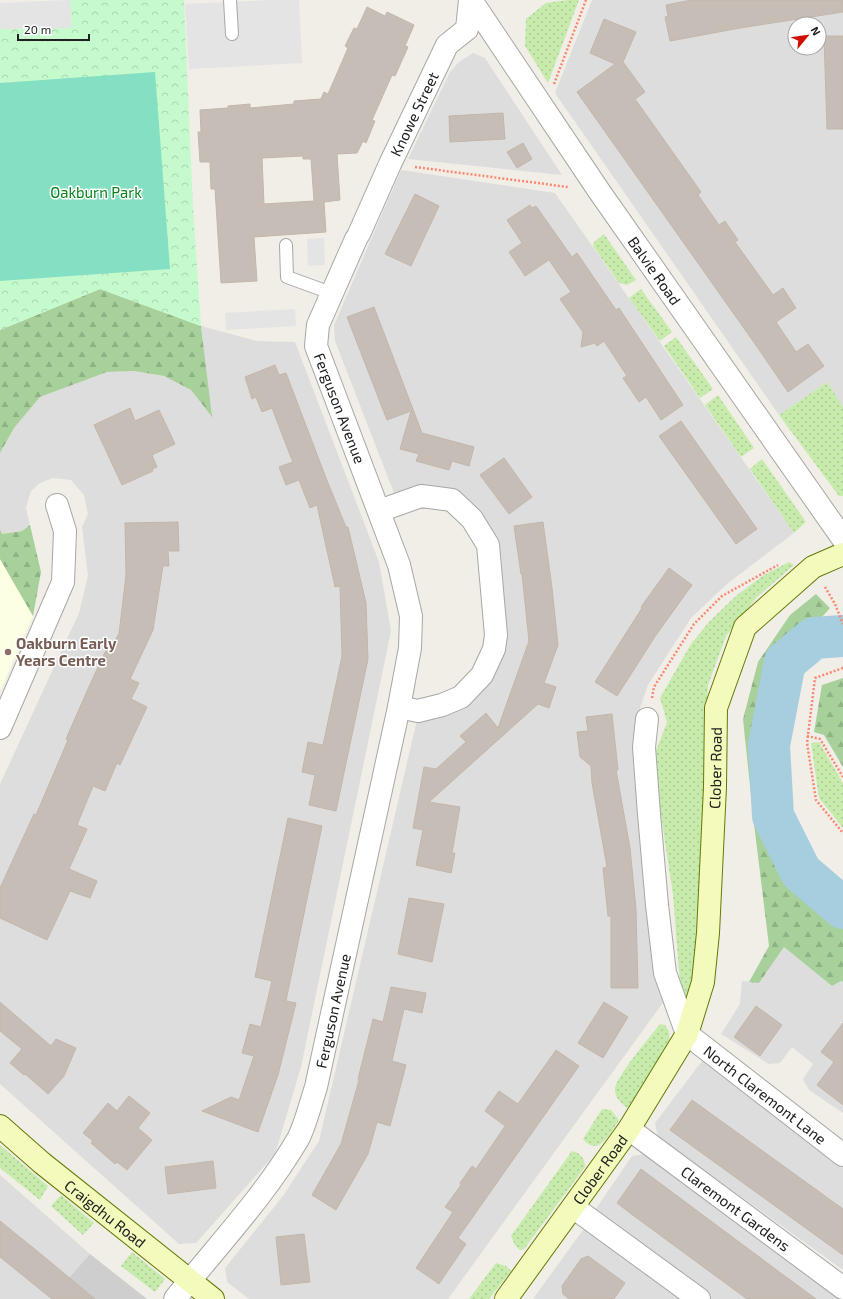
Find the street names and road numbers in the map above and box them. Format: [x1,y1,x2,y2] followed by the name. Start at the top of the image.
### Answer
[386,69,442,159] street label: Knowe Street
[625,233,685,308] street label: Balvie Road
[311,350,369,466] street label: Ferguson Avenue
[705,727,725,809] street label: Clober Road
[311,952,354,1070] street label: Ferguson Avenue
[700,1041,830,1148] street label: North Claremont Lane
[569,1131,631,1208] street label: Clober Road
[678,1162,794,1255] street label: Claremont Gardens
[61,1176,150,1251] street label: Craigdhu Road

